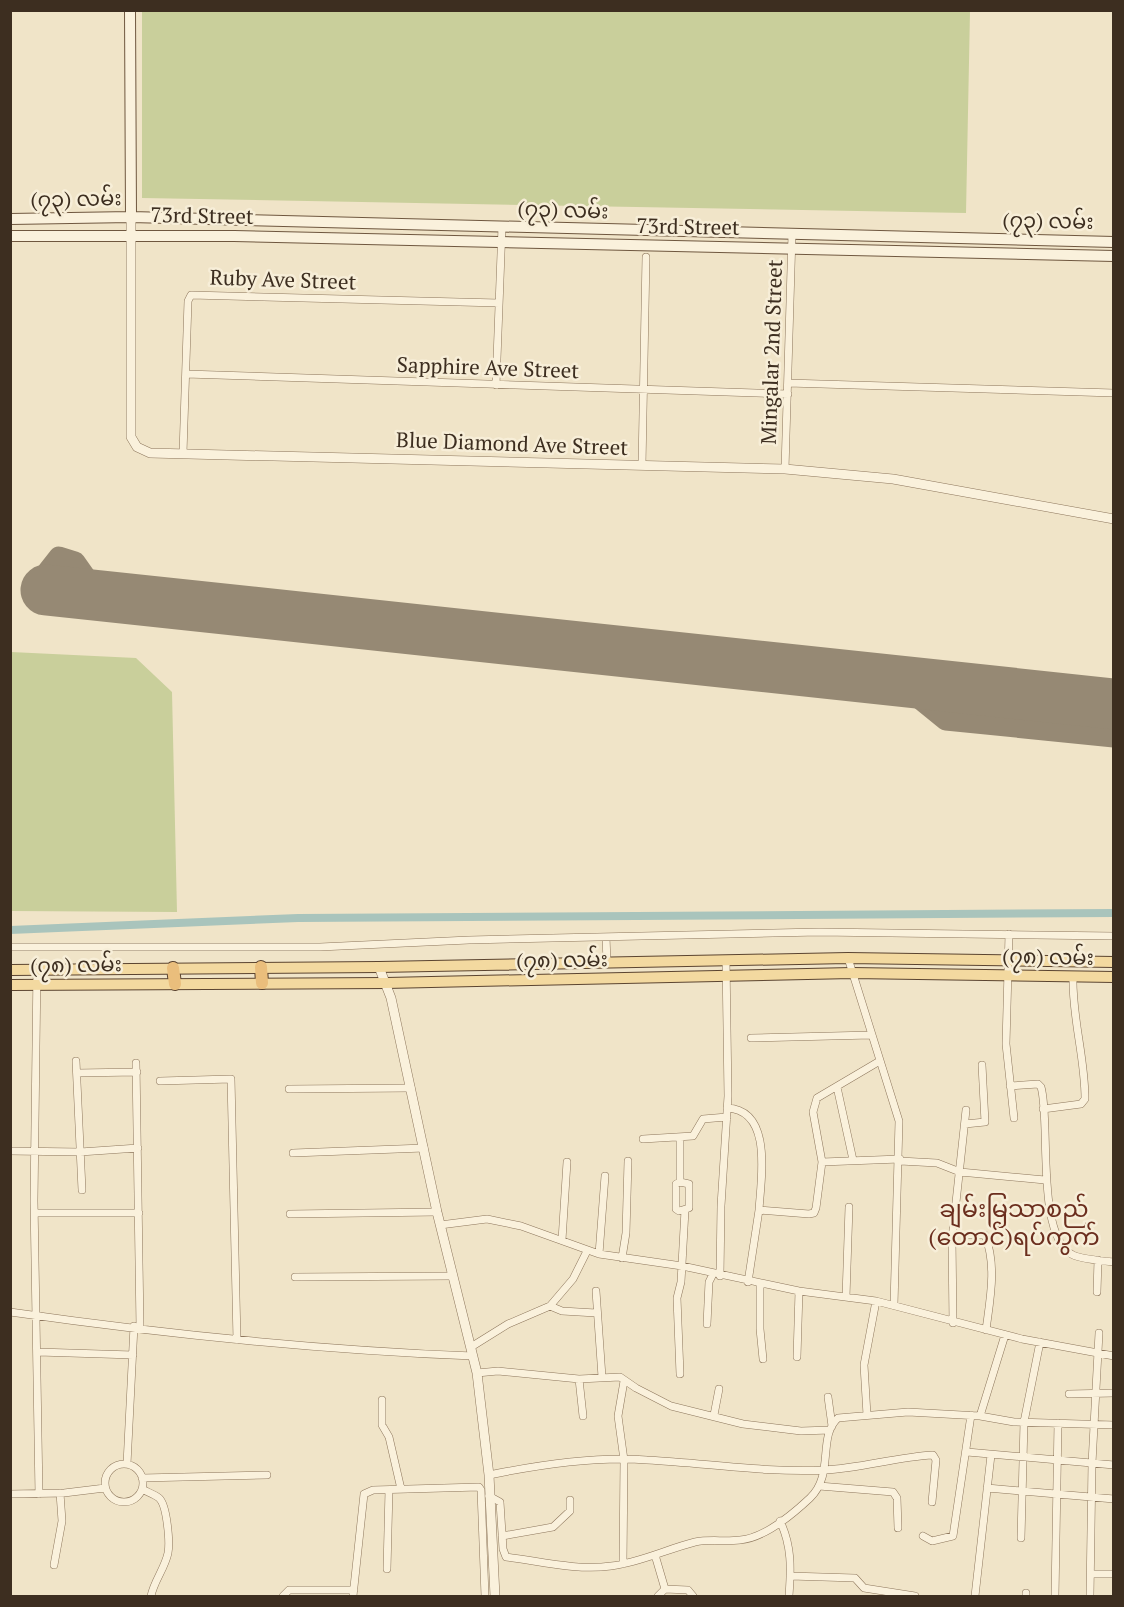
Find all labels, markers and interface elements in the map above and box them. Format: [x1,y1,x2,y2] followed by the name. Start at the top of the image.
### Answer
[30,182,122,217] street label: (၇၃) လမ်း
[517,192,609,229] street label: (၇၃) လမ်း
[150,200,254,230] street label: 73rd Street
[1002,204,1094,239] street label: (၇၃) လမ်း
[636,211,740,241] street label: 73rd Street
[754,259,788,445] street label: Mingalar 2nd Street
[209,262,357,296] street label: Ruby Ave Street
[396,350,580,384] street label: Sapphire Ave Street
[396,425,629,461] street label: Blue Diamond Ave Street
[1002,940,1094,975] street label: (၇၈) လမ်း
[516,943,608,978] street label: (၇၈) လမ်း
[30,948,122,983] street label: (၇၈) လမ်း
[928,1192,1100,1256] district label: ချမ်းမြသာစည် (တောင်)ရပ်ကွက်

